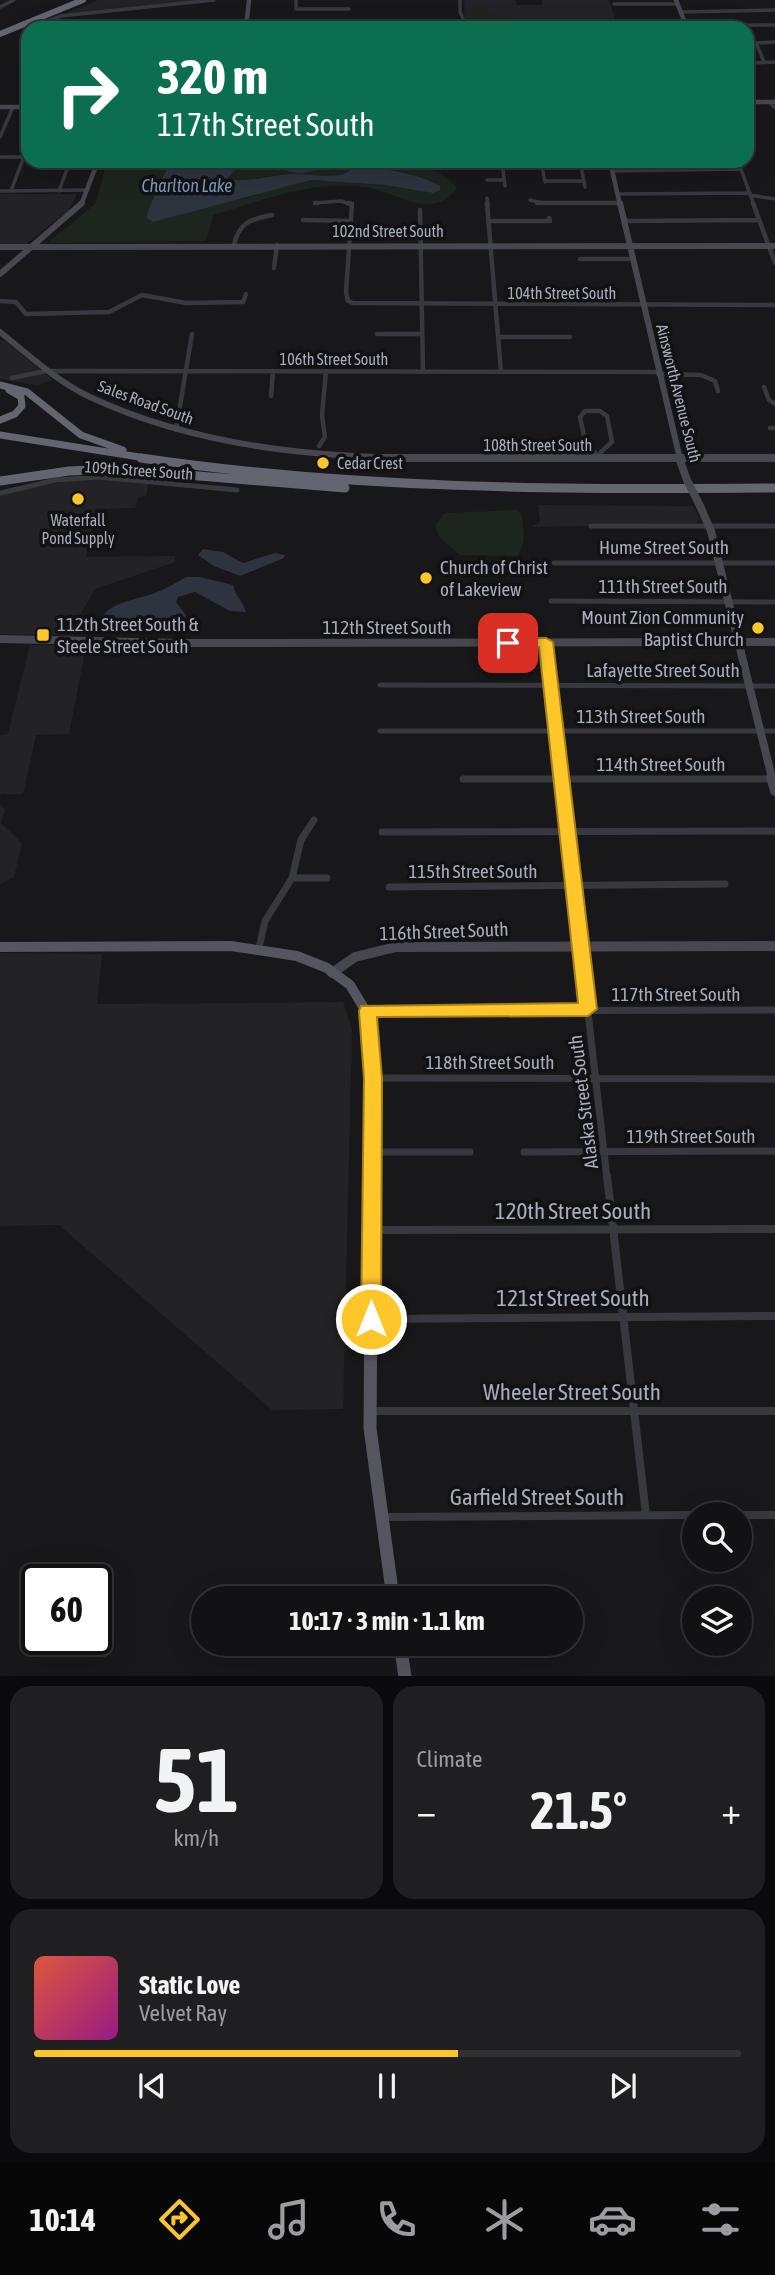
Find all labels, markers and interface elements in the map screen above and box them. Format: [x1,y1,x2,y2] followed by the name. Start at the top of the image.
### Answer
[157,48,268,104] text: 320 m
[42,49,133,140] icon: right
[157,106,375,143] text: 117th Street South
[141,175,233,196] water label: Charlton Lake
[332,222,444,240] street label: 102nd Street South
[508,284,616,302] street label: 104th Street South
[653,322,705,464] street label: Ainsworth Avenue South
[280,350,388,368] street label: 106th Street South
[96,376,196,428] street label: Sales Road South
[484,436,592,454] street label: 108th Street South
[337,454,403,472] place label: Cedar Crest
[315,455,331,471] marker: Cedar Crest
[84,457,194,483] street label: 109th Street South
[70,491,86,507] marker: Waterfall Pond Supply
[41,511,115,548] place label: Waterfall Pond Supply
[599,536,729,558] street label: Hume Street South
[440,556,548,600] place label: Church of Christ of Lakeview
[418,570,434,586] marker: Church of Christ of Lakeview
[598,575,728,597] street label: 111th Street South
[581,606,744,650] place label: Mount Zion Community Baptist Church
[57,613,199,657] place label: 112th Street South & Steele Street South
[478,613,538,673] pin
[322,616,452,638] street label: 112th Street South
[750,620,766,636] marker: Mount Zion Community Baptist Church
[489,624,527,662] icon: arrive
[35,627,51,643] marker: 112th Street South & Steele Street South
[586,659,740,681] street label: Lafayette Street South
[576,705,706,727] street label: 113th Street South
[596,753,726,775] street label: 114th Street South
[408,860,538,882] street label: 115th Street South
[379,918,509,944] street label: 116th Street South
[611,983,741,1005] street label: 117th Street South
[564,1034,602,1170] street label: Alaska Street South
[425,1051,555,1073] street label: 118th Street South
[626,1125,756,1147] street label: 119th Street South
[495,1198,651,1224] street label: 120th Street South
[334,1282,408,1356] position arrow
[496,1285,650,1311] street label: 121st Street South
[483,1379,661,1405] street label: Wheeler Street South
[450,1484,624,1510] street label: Garfield Street South
[682,1502,752,1656] map controls
[682,1502,752,1572] button: search
[21,1564,112,1655] speed limit sign: 60
[682,1586,752,1656] button: layers
[289,1606,485,1636] text: 10:17 · 3 min · 1.1 km
[153,1727,239,1831] text: 51
[417,1746,482,1772] text: Climate
[530,1780,627,1840] text: 21.5°
[417,1789,436,1832] text: −
[721,1789,741,1832] text: +
[173,1825,219,1851] text: km/h
[139,1970,240,2000] text: Static Love
[139,2000,227,2026] text: Velvet Ray
[133,2067,171,2105] icon: previous
[368,2067,406,2105] icon: pause
[604,2067,642,2105] icon: next
[155,2195,204,2244] icon: directions
[264,2195,313,2244] icon: music
[372,2195,421,2244] icon: phone
[480,2195,529,2244] icon: climate
[588,2195,637,2244] icon: car
[696,2195,745,2244] icon: filters
[30,2201,96,2238] text: 10:14

